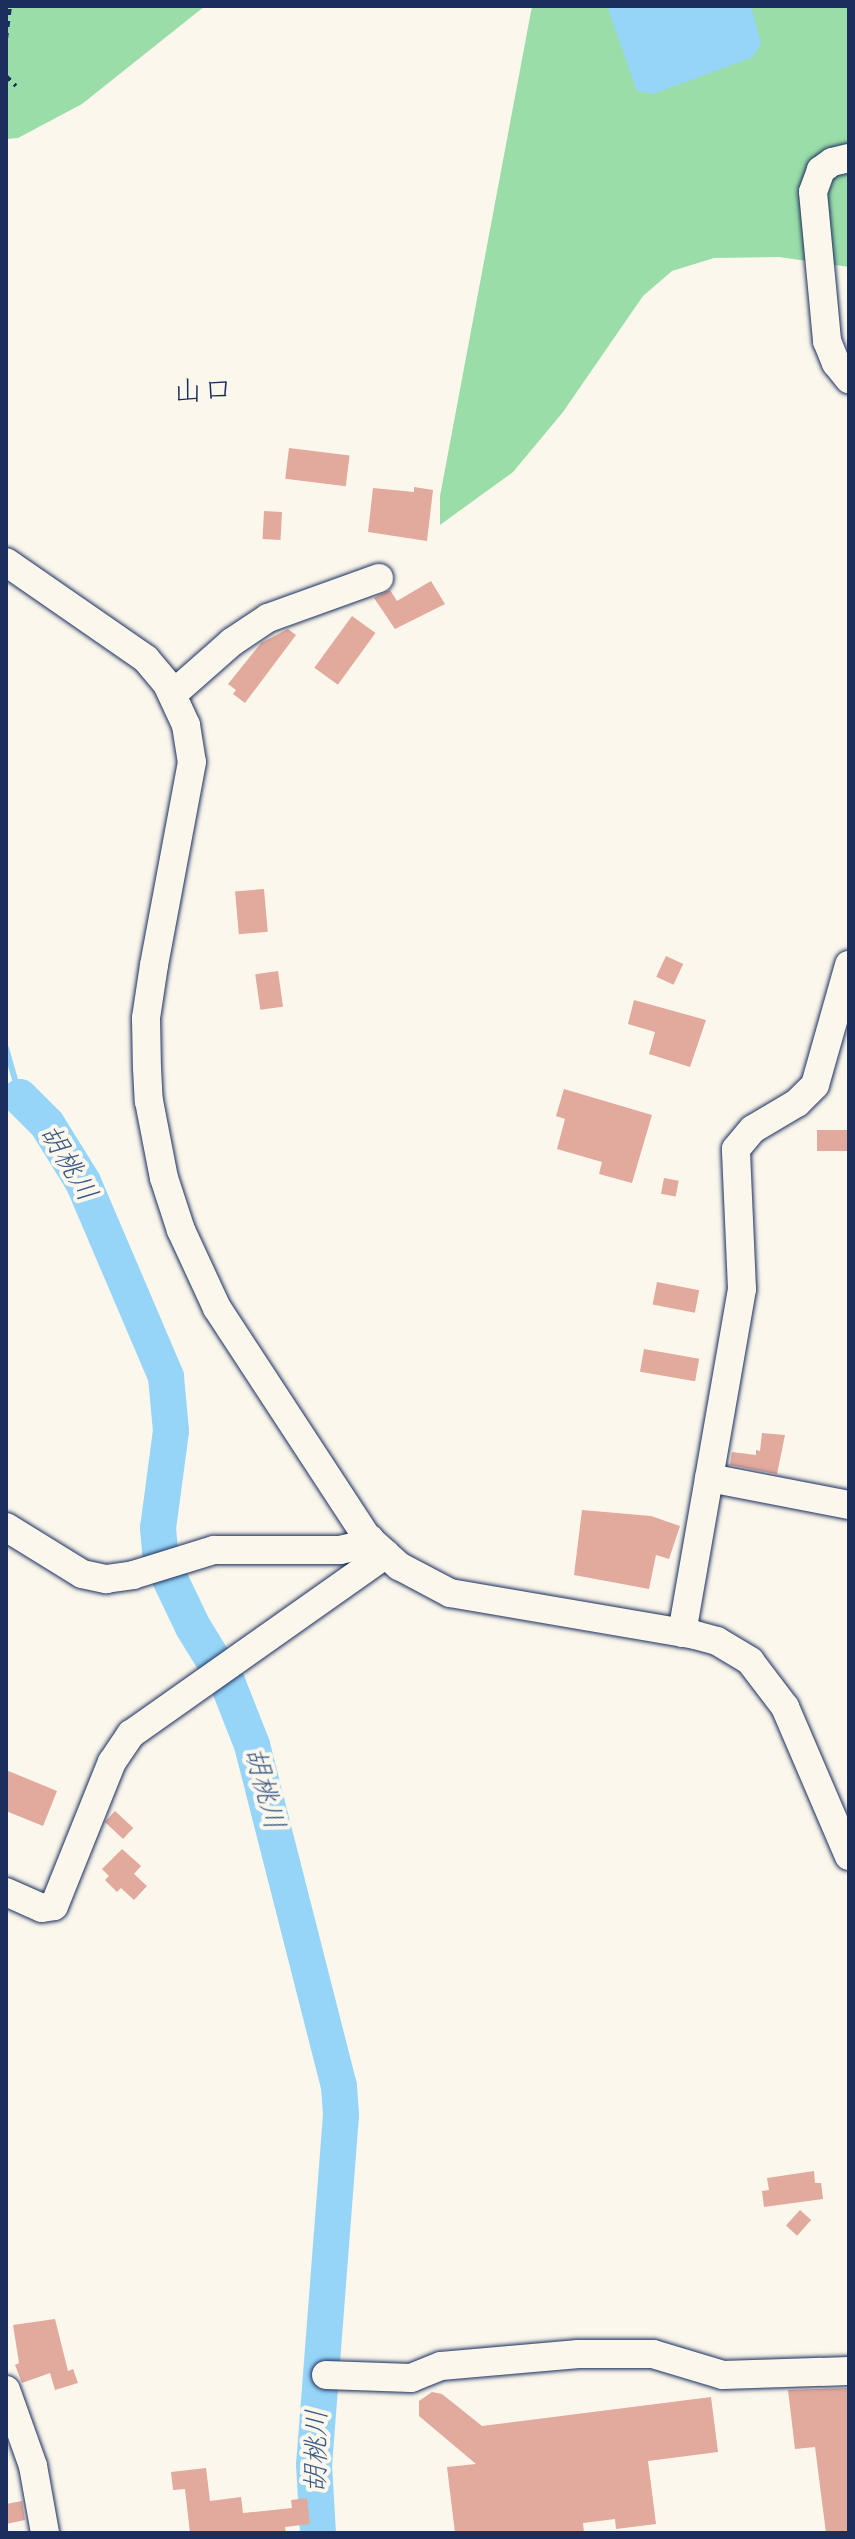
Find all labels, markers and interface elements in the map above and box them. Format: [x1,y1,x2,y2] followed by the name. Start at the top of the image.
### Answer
[173,374,233,410] district label: 山口
[31,1119,103,1209] water label: 胡桃川
[236,1744,290,1834] water label: 胡桃川
[300,2409,336,2493] water label: 胡桃川

